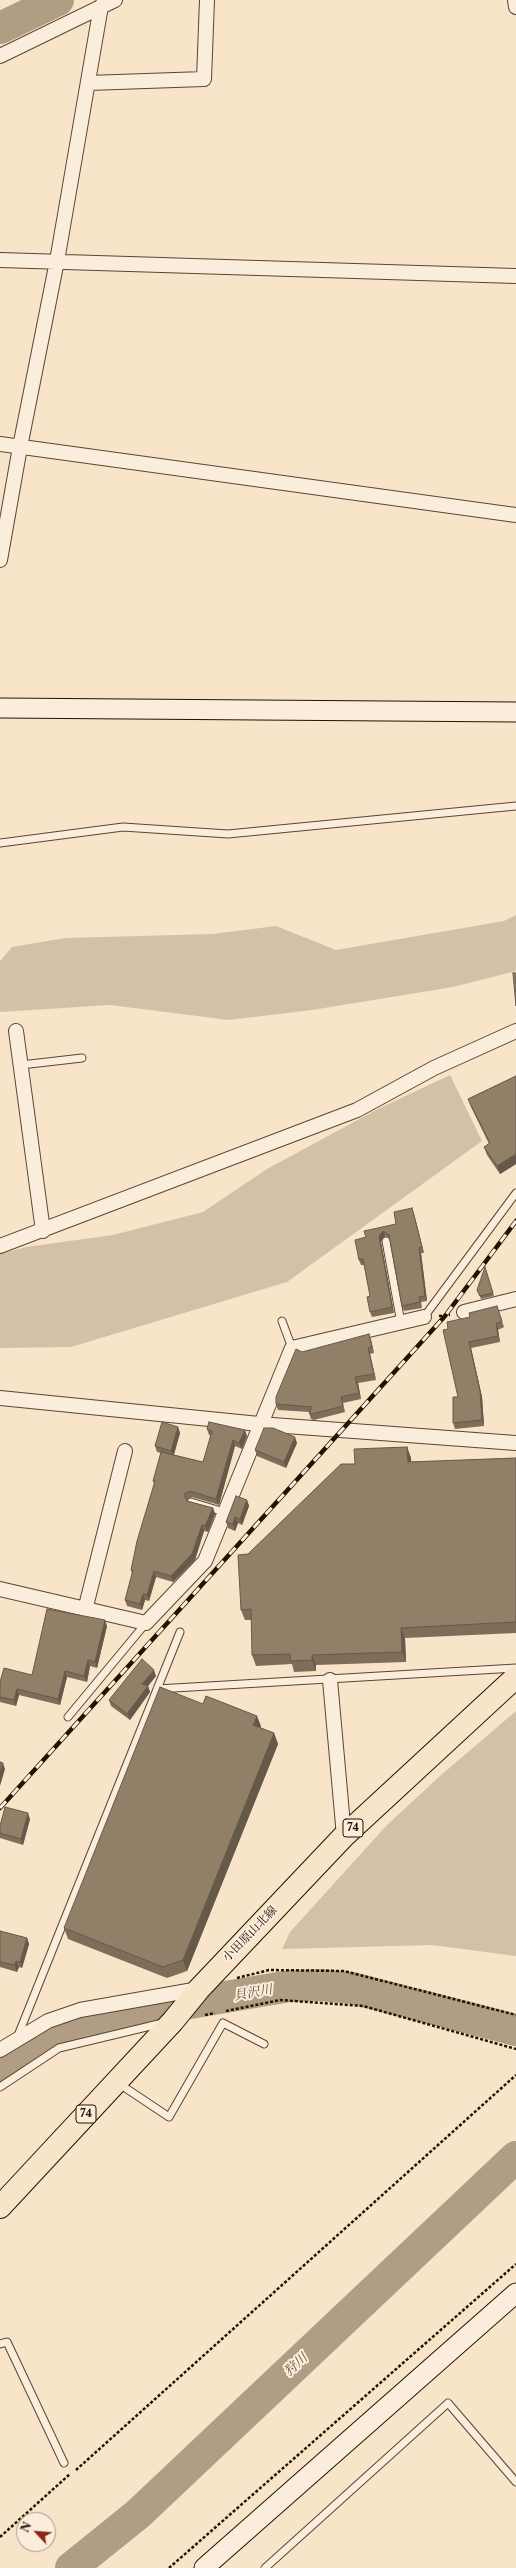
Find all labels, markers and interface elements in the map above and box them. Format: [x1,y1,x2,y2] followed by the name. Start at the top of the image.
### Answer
[343,1819,363,1837] road number: 74
[220,1903,280,1965] street label: 小田原山北線
[232,1982,274,2004] water label: 貝沢川
[76,2105,96,2123] road number: 74
[281,2350,311,2380] water label: 狩川
[16,2512,56,2552] north arrow
[18,2520,35,2535] text: N

